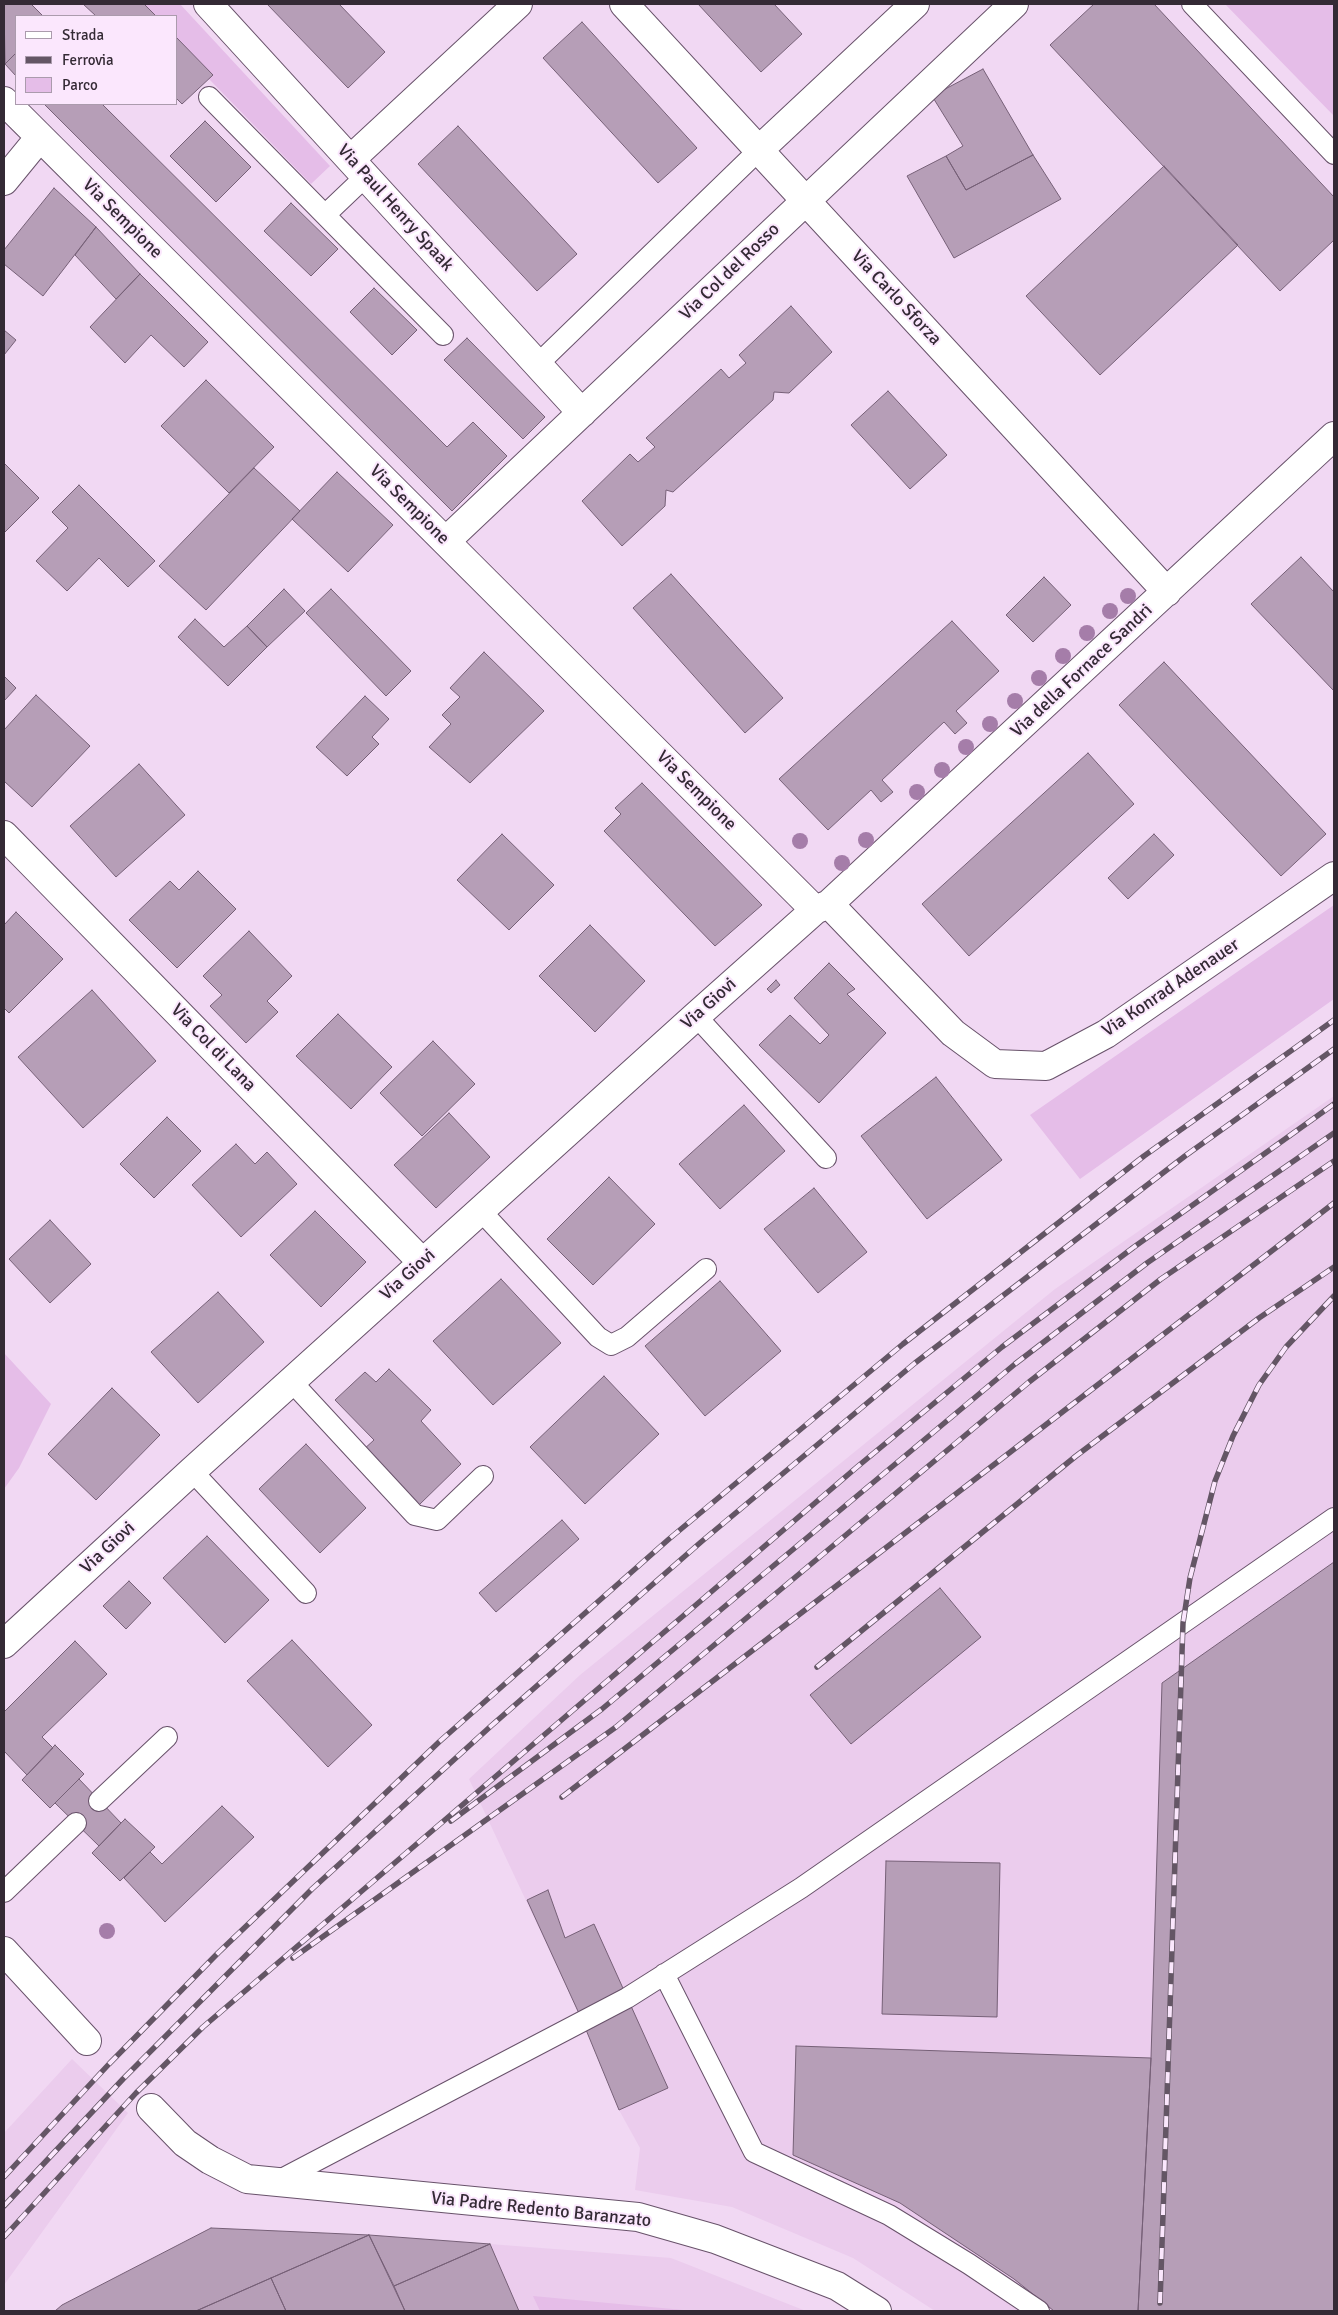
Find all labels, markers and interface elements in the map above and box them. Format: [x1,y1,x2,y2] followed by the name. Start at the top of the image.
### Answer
[15,15,178,105] legend
[62,26,104,44] text: Strada
[62,51,114,69] text: Ferrovia
[62,76,98,94] text: Parco
[332,140,458,276] street label: Via Paul Henry Spaak
[78,175,166,263] street label: Via Sempione
[676,219,784,325] street label: Via Col del Rosso
[846,246,946,350] street label: Via Carlo Sforza
[365,461,453,549] street label: Via Sempione
[1007,600,1157,742] street label: Via della Fornace Sandri
[652,747,740,835] street label: Via Sempione
[1098,934,1244,1042] street label: Via Konrad Adenauer
[677,974,741,1034] street label: Via Giovi
[166,1000,260,1096] street label: Via Col di Lana
[376,1245,440,1305] street label: Via Giovi
[76,1517,140,1579] street label: Via Giovi
[430,2188,652,2232] street label: Via Padre Redento Baranzato

